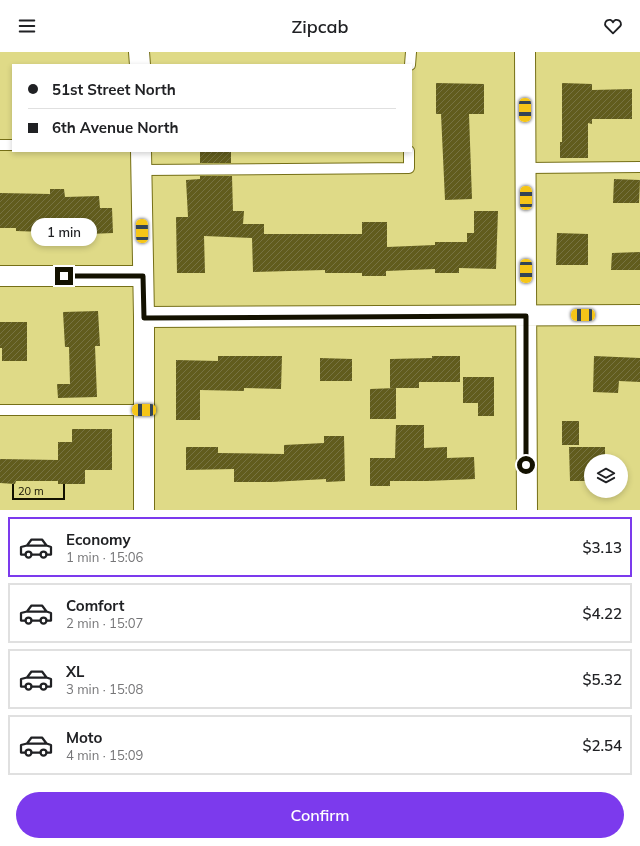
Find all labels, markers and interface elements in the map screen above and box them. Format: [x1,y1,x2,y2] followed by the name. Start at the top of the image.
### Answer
[16,15,38,37] icon: menu
[291,15,349,38] text: Zipcab
[602,15,624,37] icon: heart
[52,80,176,99] text: 51st Street North
[519,98,531,122] car
[52,118,178,137] text: 6th Avenue North
[520,186,532,210] car
[31,218,97,246] callout: 1 min
[136,219,148,243] car
[47,224,81,240] text: 1 min
[520,259,532,283] car
[55,267,73,285] route end
[571,309,595,321] car
[132,404,156,416] car
[584,454,628,498] map controls
[584,454,628,498] button: layers
[517,456,535,474] route start
[12,482,65,501] scale bar
[18,484,44,498] text: 20 m
[18,529,54,565] icon: car
[66,530,131,549] text: Economy
[582,538,622,557] text: $3.13
[66,549,143,565] text: 1 min · 15:06
[18,595,54,631] icon: car
[66,596,124,615] text: Comfort
[582,604,622,623] text: $4.22
[66,615,143,631] text: 2 min · 15:07
[18,661,54,697] icon: car
[66,662,84,681] text: XL
[582,670,622,689] text: $5.32
[66,681,143,697] text: 3 min · 15:08
[18,727,54,763] icon: car
[66,728,102,747] text: Moto
[582,736,622,755] text: $2.54
[66,747,143,763] text: 4 min · 15:09
[16,792,624,838] button: Confirm

